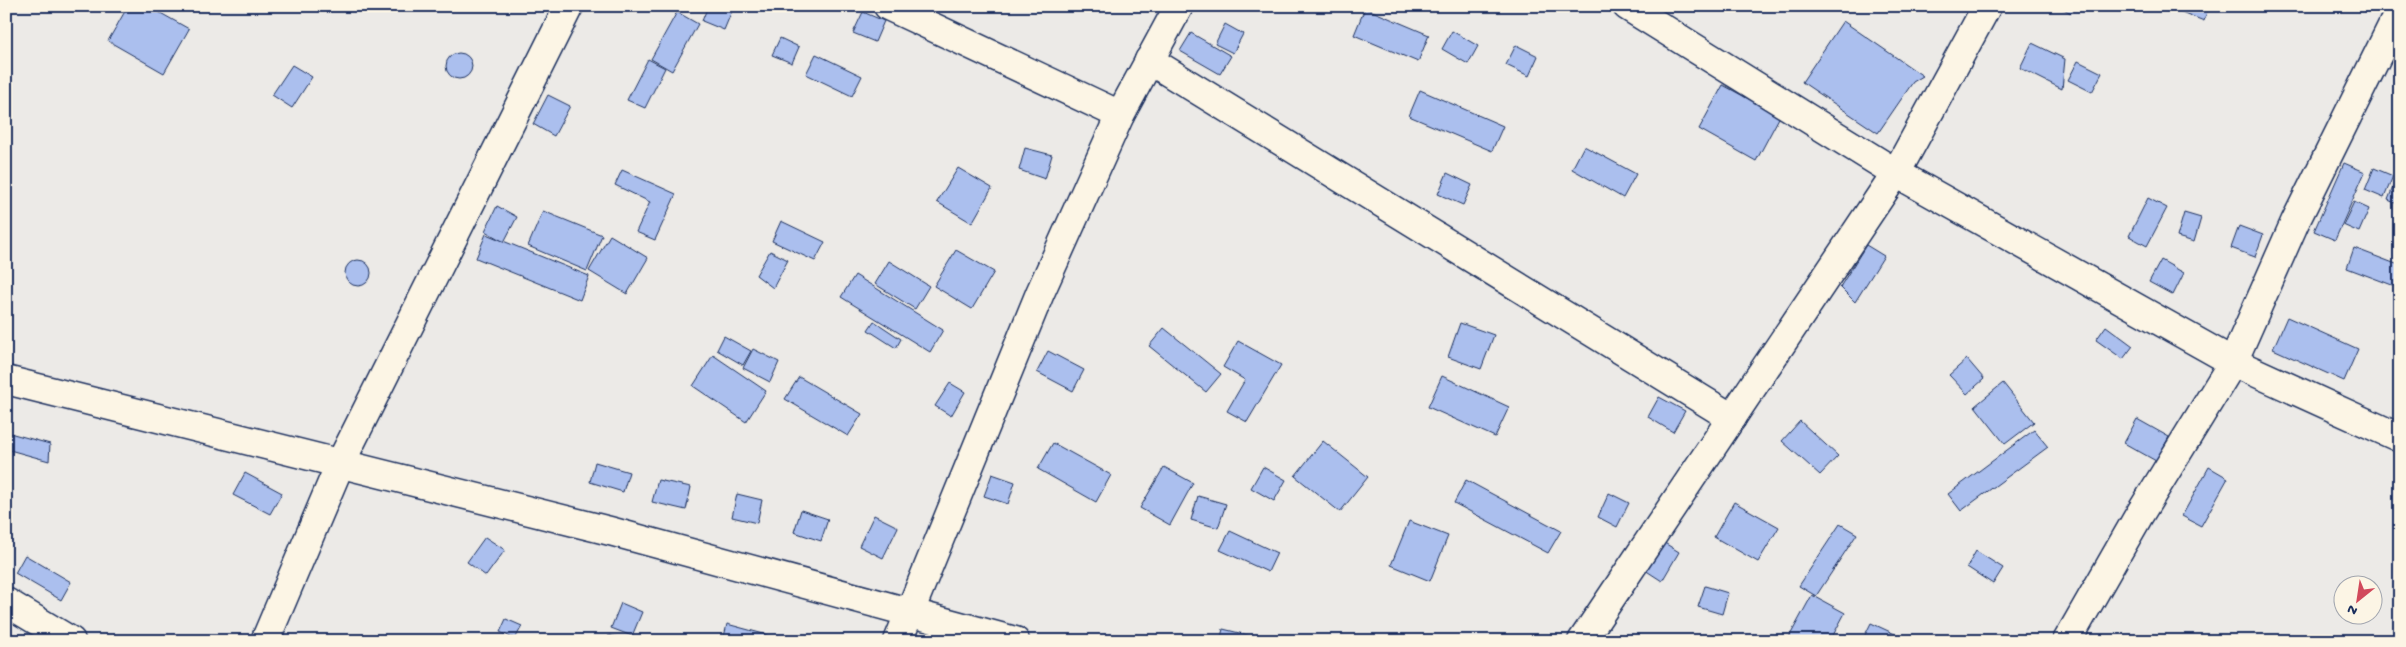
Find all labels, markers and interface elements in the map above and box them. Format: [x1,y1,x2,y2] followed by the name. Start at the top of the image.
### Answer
[2334,574,2384,624] north arrow
[2345,599,2361,619] text: N

